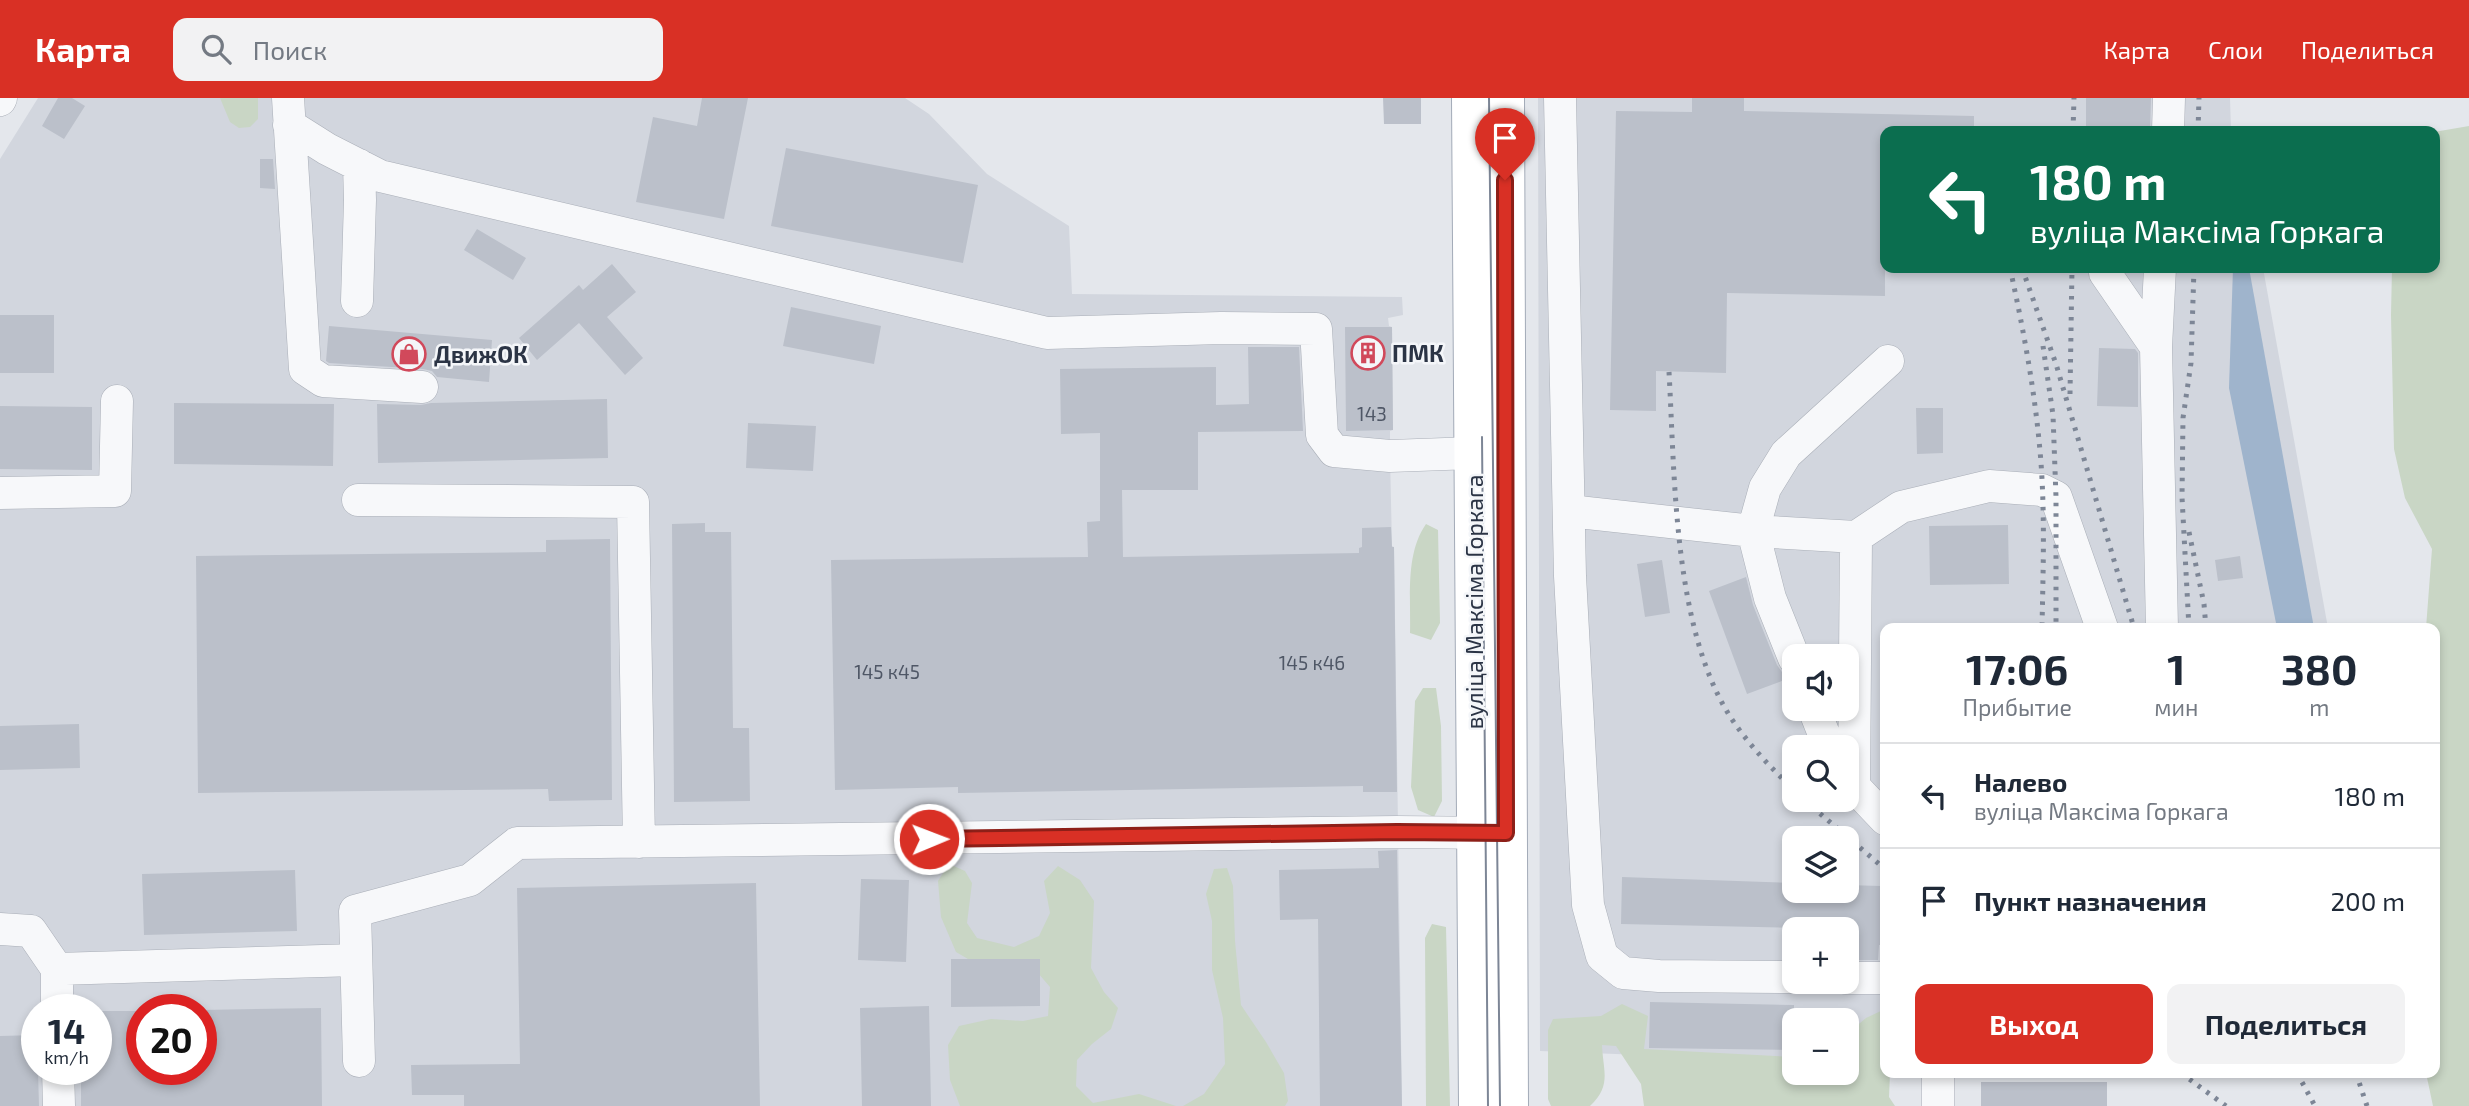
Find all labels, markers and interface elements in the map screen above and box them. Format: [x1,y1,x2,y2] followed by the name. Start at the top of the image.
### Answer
[173,18,663,81] search box
[35,29,131,69] text: Карта
[197,30,235,68] icon: search
[253,34,327,65] text: Поиск
[2103,35,2170,64] text: Карта
[2208,35,2263,64] text: Слои
[2301,35,2434,64] text: Поделиться
[1475,108,1535,180] pin
[1486,119,1524,157] icon: arrive
[2030,151,2166,210] text: 180 m
[1915,154,2006,245] icon: left
[2030,211,2384,249] text: вуліца Максіма Горкага
[1349,334,1387,372] building icon: ПМК
[390,335,428,373] shop icon: ДвижОК
[1392,339,1444,367] place label: ПМК
[434,340,528,368] place label: ДвижОК
[1357,402,1387,425] house number: 143
[1460,475,1489,729] street label: вуліца Максіма Горкага
[1966,643,2068,693] text: 17:06
[2167,643,2185,693] text: 1
[2281,643,2357,693] text: 380
[1782,644,1859,1085] map controls
[1782,644,1859,721] button: sound
[1279,651,1345,674] house number: 145 к46
[854,660,920,683] house number: 145 к45
[1963,693,2072,721] text: Прибытие
[2154,693,2198,721] text: мин
[2309,693,2329,721] text: m
[1782,735,1859,812] button: search
[1974,766,2067,797] text: Налево
[1915,777,1953,815] icon: left
[2335,780,2405,811] text: 180 m
[1974,797,2229,825] text: вуліца Максіма Горкага
[892,802,966,876] position arrow
[1782,826,1859,903] button: layers
[1915,882,1953,920] icon: arrive
[1974,885,2207,916] text: Пункт назначения
[2330,885,2405,916] text: 200 m
[1782,917,1859,994] button: +
[1915,984,2153,1064] button: Выход
[2167,984,2405,1064] button: Поделиться
[126,994,217,1085] speed limit sign: 20
[1782,1008,1859,1085] button: −
[48,1009,85,1051] text: 14
[44,1046,89,1068] text: km/h

